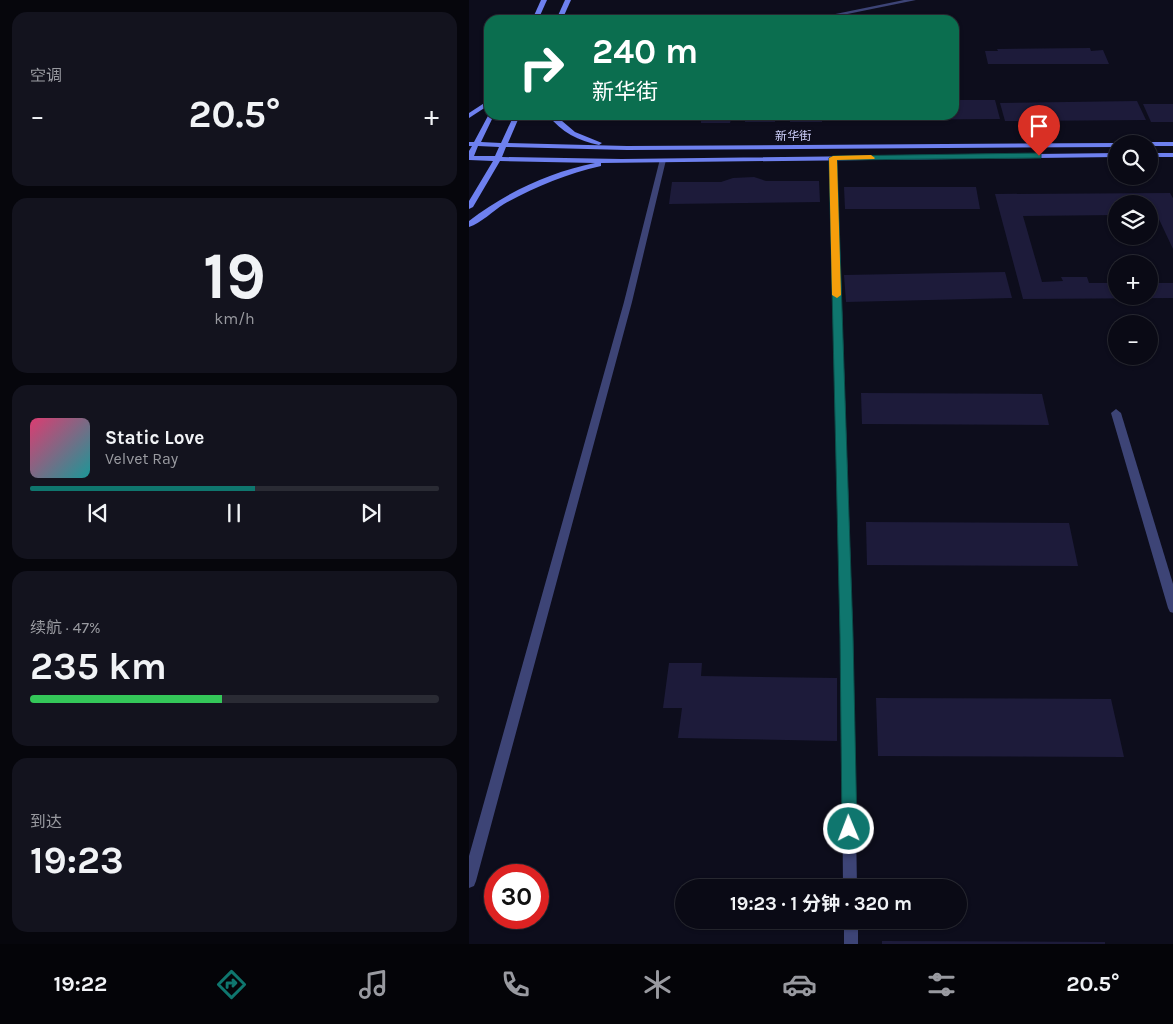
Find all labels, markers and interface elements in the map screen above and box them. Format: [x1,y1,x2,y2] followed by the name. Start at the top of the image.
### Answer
[592,31,698,72] text: 240 m
[509,35,574,100] icon: right
[30,66,62,85] text: 空调
[592,79,658,105] text: 新华街
[188,92,281,137] text: 20.5°
[30,99,45,132] text: −
[424,99,439,132] text: +
[1018,105,1060,156] pin
[1025,112,1053,140] icon: arrive
[775,129,811,143] street label: 新华街
[1108,135,1158,365] map controls
[1108,135,1158,185] button: search
[1108,195,1158,245] button: layers
[203,238,266,314] text: 19
[1108,255,1158,305] button: +
[214,309,255,328] text: km/h
[1108,315,1158,365] button: −
[105,427,204,449] text: Static Love
[105,449,178,468] text: Velvet Ray
[84,499,112,527] icon: previous
[220,499,248,527] icon: pause
[357,499,385,527] icon: next
[30,618,101,637] text: 续航 · 47%
[30,644,167,689] text: 235 km
[822,802,874,854] position arrow
[30,812,62,831] text: 到达
[30,838,124,883] text: 19:23
[484,864,549,929] speed limit sign: 30
[730,893,912,915] text: 19:23 · 1 分钟 · 320 m
[214,967,249,1002] icon: directions
[356,967,391,1002] icon: music
[498,967,533,1002] icon: phone
[640,967,675,1002] icon: climate
[782,967,817,1002] icon: car
[924,967,959,1002] icon: filters
[53,971,107,997] text: 19:22
[1066,971,1120,997] text: 20.5°

